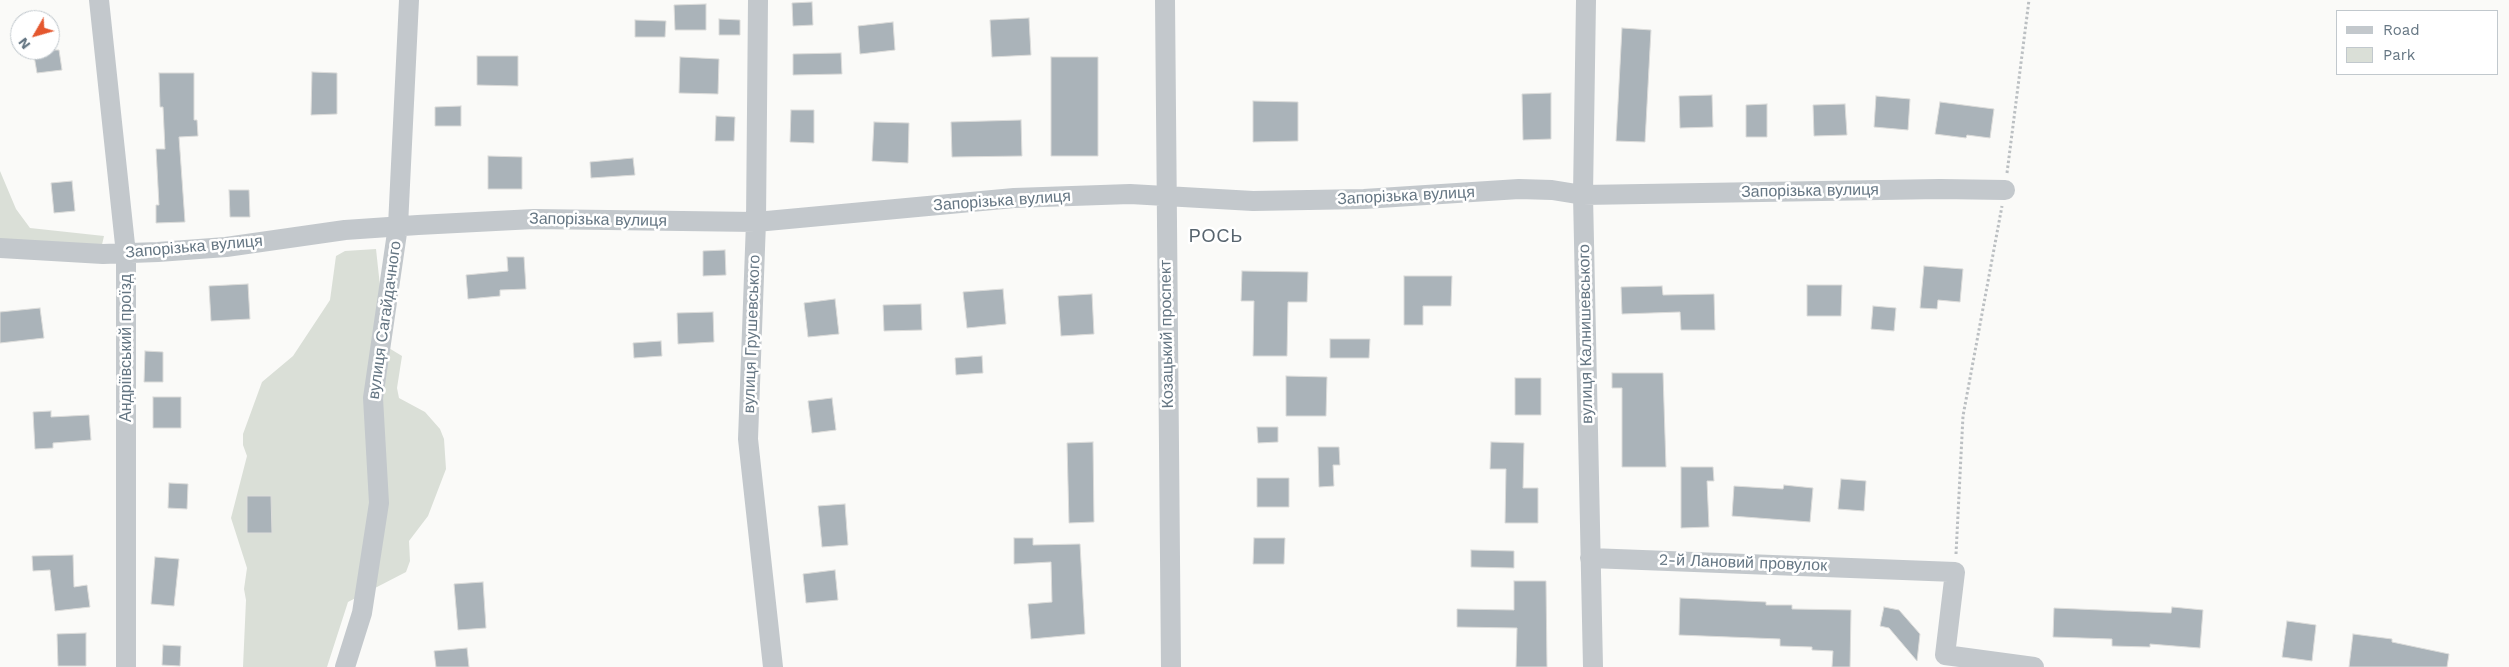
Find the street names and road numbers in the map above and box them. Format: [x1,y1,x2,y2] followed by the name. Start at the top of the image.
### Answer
[1741,180,1879,202] street label: Запорізька вулиця
[1337,183,1475,209] street label: Запорізька вулиця
[933,187,1071,215] street label: Запорізька вулиця
[529,209,667,231] street label: Запорізька вулиця
[124,231,264,263] street label: Запорізька вулиця
[364,240,406,400] street label: вулиця Сагайдачного
[1575,244,1597,424] street label: вулиця Калнишевського
[740,254,764,414] street label: вулиця Грушевського
[1156,260,1178,408] street label: Козацький проспект
[116,274,136,422] street label: Андріївський проїзд
[1659,550,1827,576] street label: 2-й Лановий провулок

